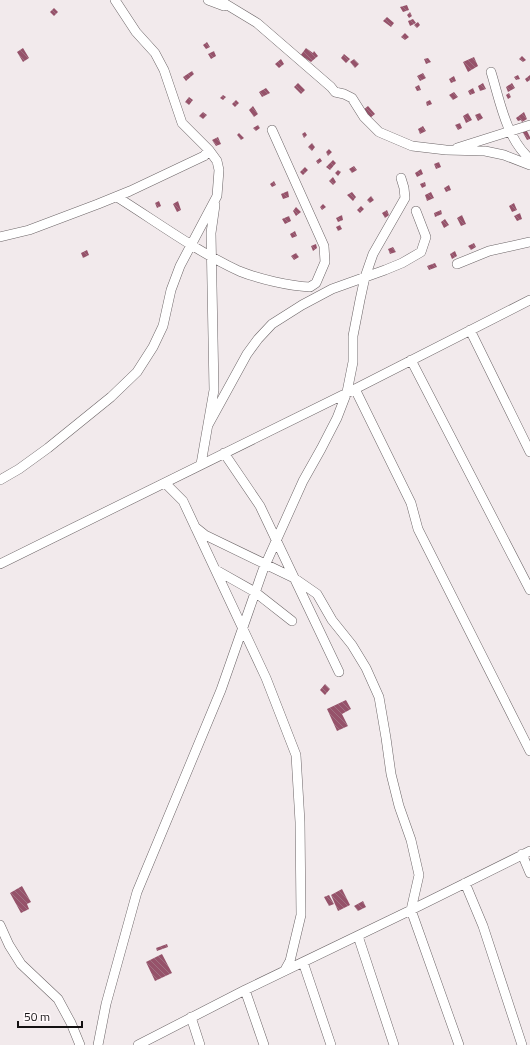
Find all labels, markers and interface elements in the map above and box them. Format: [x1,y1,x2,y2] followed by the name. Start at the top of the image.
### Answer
[18,1003,82,1029] scale bar
[24,1007,50,1026] text: 50 m

